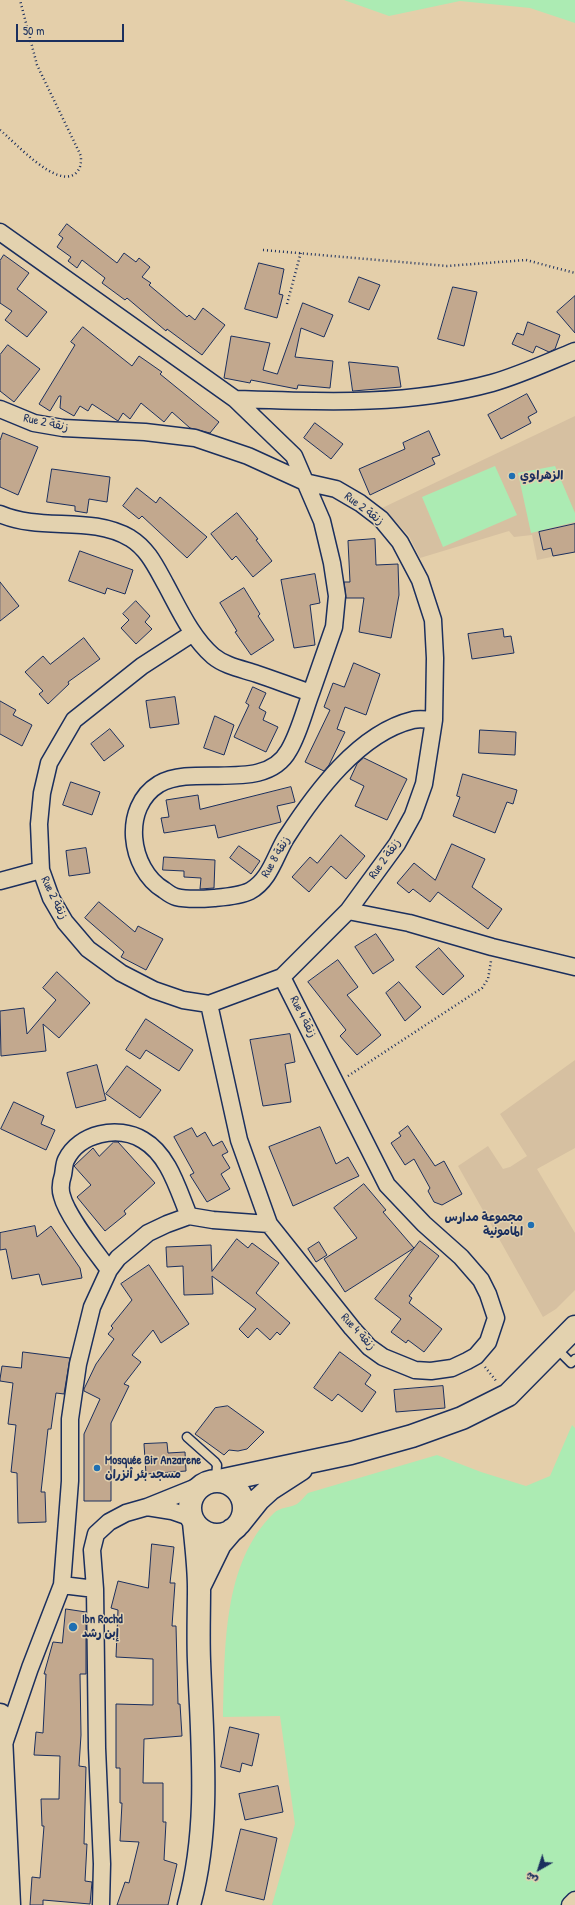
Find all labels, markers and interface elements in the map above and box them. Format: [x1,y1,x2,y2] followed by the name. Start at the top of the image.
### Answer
[18,16,126,42] scale bar
[23,22,44,39] text: 50 m
[22,411,70,435] street label: Rue 2 زنقة
[520,469,563,483] place label: الزهراوي
[507,471,517,481] marker: الزهراوي
[341,489,387,529] street label: Rue 2 زنقة
[258,834,294,880] street label: Rue 8 زنقة
[366,836,404,882] street label: Rue 2 زنقة
[37,874,71,922] street label: Rue 2 زنقة
[286,994,320,1040] street label: Rue 4 زنقة
[444,1211,523,1239] place label: مجموعة مدارس المامونية
[526,1220,536,1230] marker: مجموعة مدارس المامونية
[337,1311,379,1353] street label: Rue 4 زنقة
[105,1454,201,1482] place label: Mosquée Bir Anzarene مسجد بئر أنزران
[92,1463,102,1473] marker: Mosquée Bir Anzarene مسجد بئر أنزران
[82,1613,123,1641] place label: Ibn Rochd إبن رشد
[67,1621,79,1633] marker: Ibn Rochd إبن رشد
[519,1849,559,1889] north arrow
[522,1869,541,1888] text: ش

